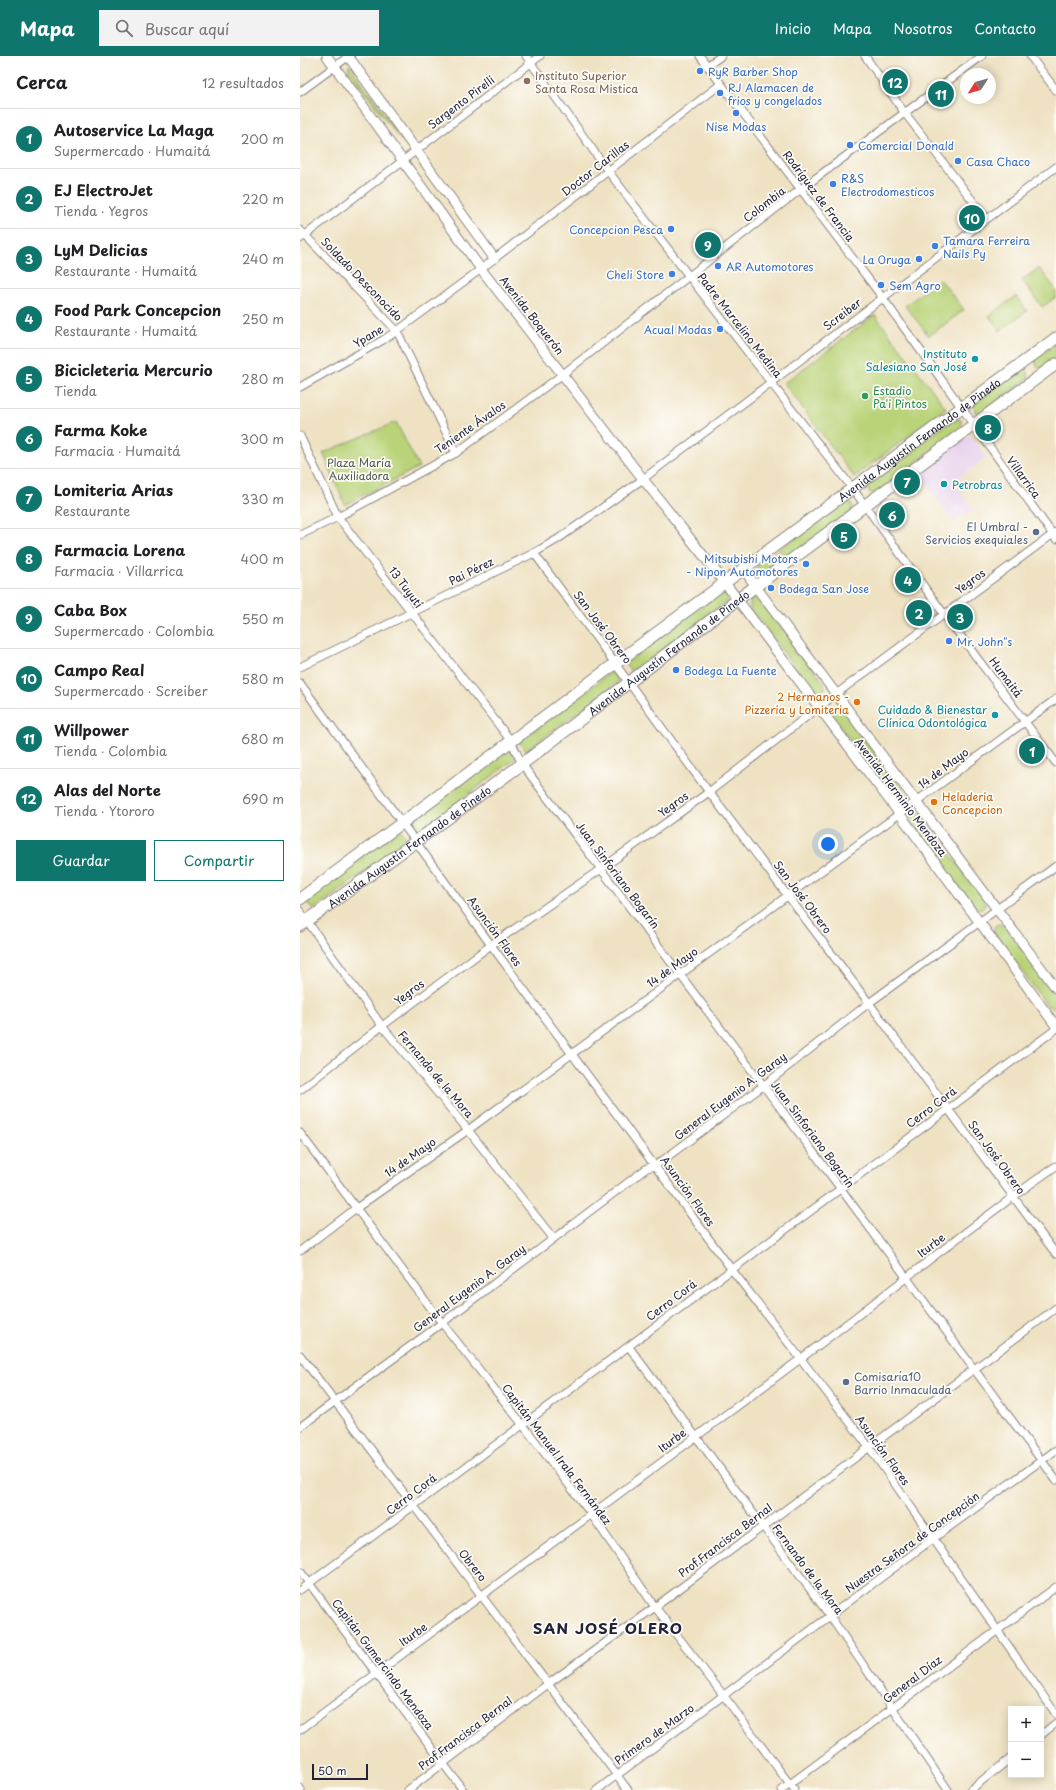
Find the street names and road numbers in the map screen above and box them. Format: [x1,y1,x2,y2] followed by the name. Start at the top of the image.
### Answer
[424,71,498,133] street label: Sargento Pirelli
[558,136,632,200] street label: Doctor Carillas
[779,147,859,245] street label: Rodríguez de Francia
[739,182,789,226] street label: Colombia
[317,233,407,325] street label: Soldado Desconocido
[694,269,786,381] street label: Padre Marcelino Medina
[496,272,568,358] street label: Avenida Boquerón
[819,293,866,334] street label: Screiber
[350,320,386,352] street label: Ypane
[834,373,1004,505] street label: Avenida Augustín Fernando de Pinedo
[431,396,509,458] street label: Teniente Ávalos
[1003,452,1045,502] street label: Villarrica
[446,553,496,589] street label: Pai Pérez
[385,563,427,612] street label: 13 Tuyutí
[951,564,989,598] street label: Yegros
[584,585,753,719] street label: Avenida Augustín Fernando de Pinedo
[570,587,636,667] street label: San José Obrero
[985,653,1027,701] street label: Humaitá
[851,734,952,861] street label: Avenida Herminio Mendoza
[914,743,972,793] street label: 14 de Mayo
[324,781,494,912] street label: Avenida Augustín Fernando de Pinedo
[654,787,692,821] street label: Yegros
[572,818,664,932] street label: Juan Sinforiano Bogarín
[770,857,836,937] street label: San José Obrero
[464,892,526,970] street label: Asunción Flores
[643,943,701,991] street label: 14 de Mayo
[390,975,428,1009] street label: Yegros
[394,1027,478,1122] street label: Fernando de la Mora
[670,1048,790,1144] street label: General Eugenio A. Garay
[767,1077,859,1191] street label: Juan Sinforiano Bogarín
[902,1082,960,1132] street label: Cerro Corá
[964,1117,1030,1197] street label: San José Obrero
[381,1133,439,1181] street label: 14 de Mayo
[657,1152,719,1230] street label: Asunción Flores
[914,1229,948,1261] street label: Iturbe
[409,1240,529,1336] street label: General Eugenio A. Garay
[642,1275,700,1325] street label: Cerro Corá
[498,1380,616,1528] street label: Capitán Manuel Irala Fernández
[852,1411,914,1489] street label: Asunción Flores
[654,1424,690,1456] street label: Iturbe
[382,1469,440,1519] street label: Cerro Corá
[841,1487,983,1597] street label: Nuestra Señora de Concepción
[674,1499,776,1581] street label: Prof.Francisca Bernal
[768,1520,848,1618] street label: Fernando de la Mora
[455,1545,491,1585] street label: Obrero
[328,1595,438,1733] street label: Capitán Gumercindo Mendoza
[395,1618,431,1650] street label: Iturbe
[879,1651,945,1707] street label: General Díaz
[414,1692,516,1774] street label: Prof.Francisca Bernal
[611,1699,697,1769] street label: Primero de Marzo

